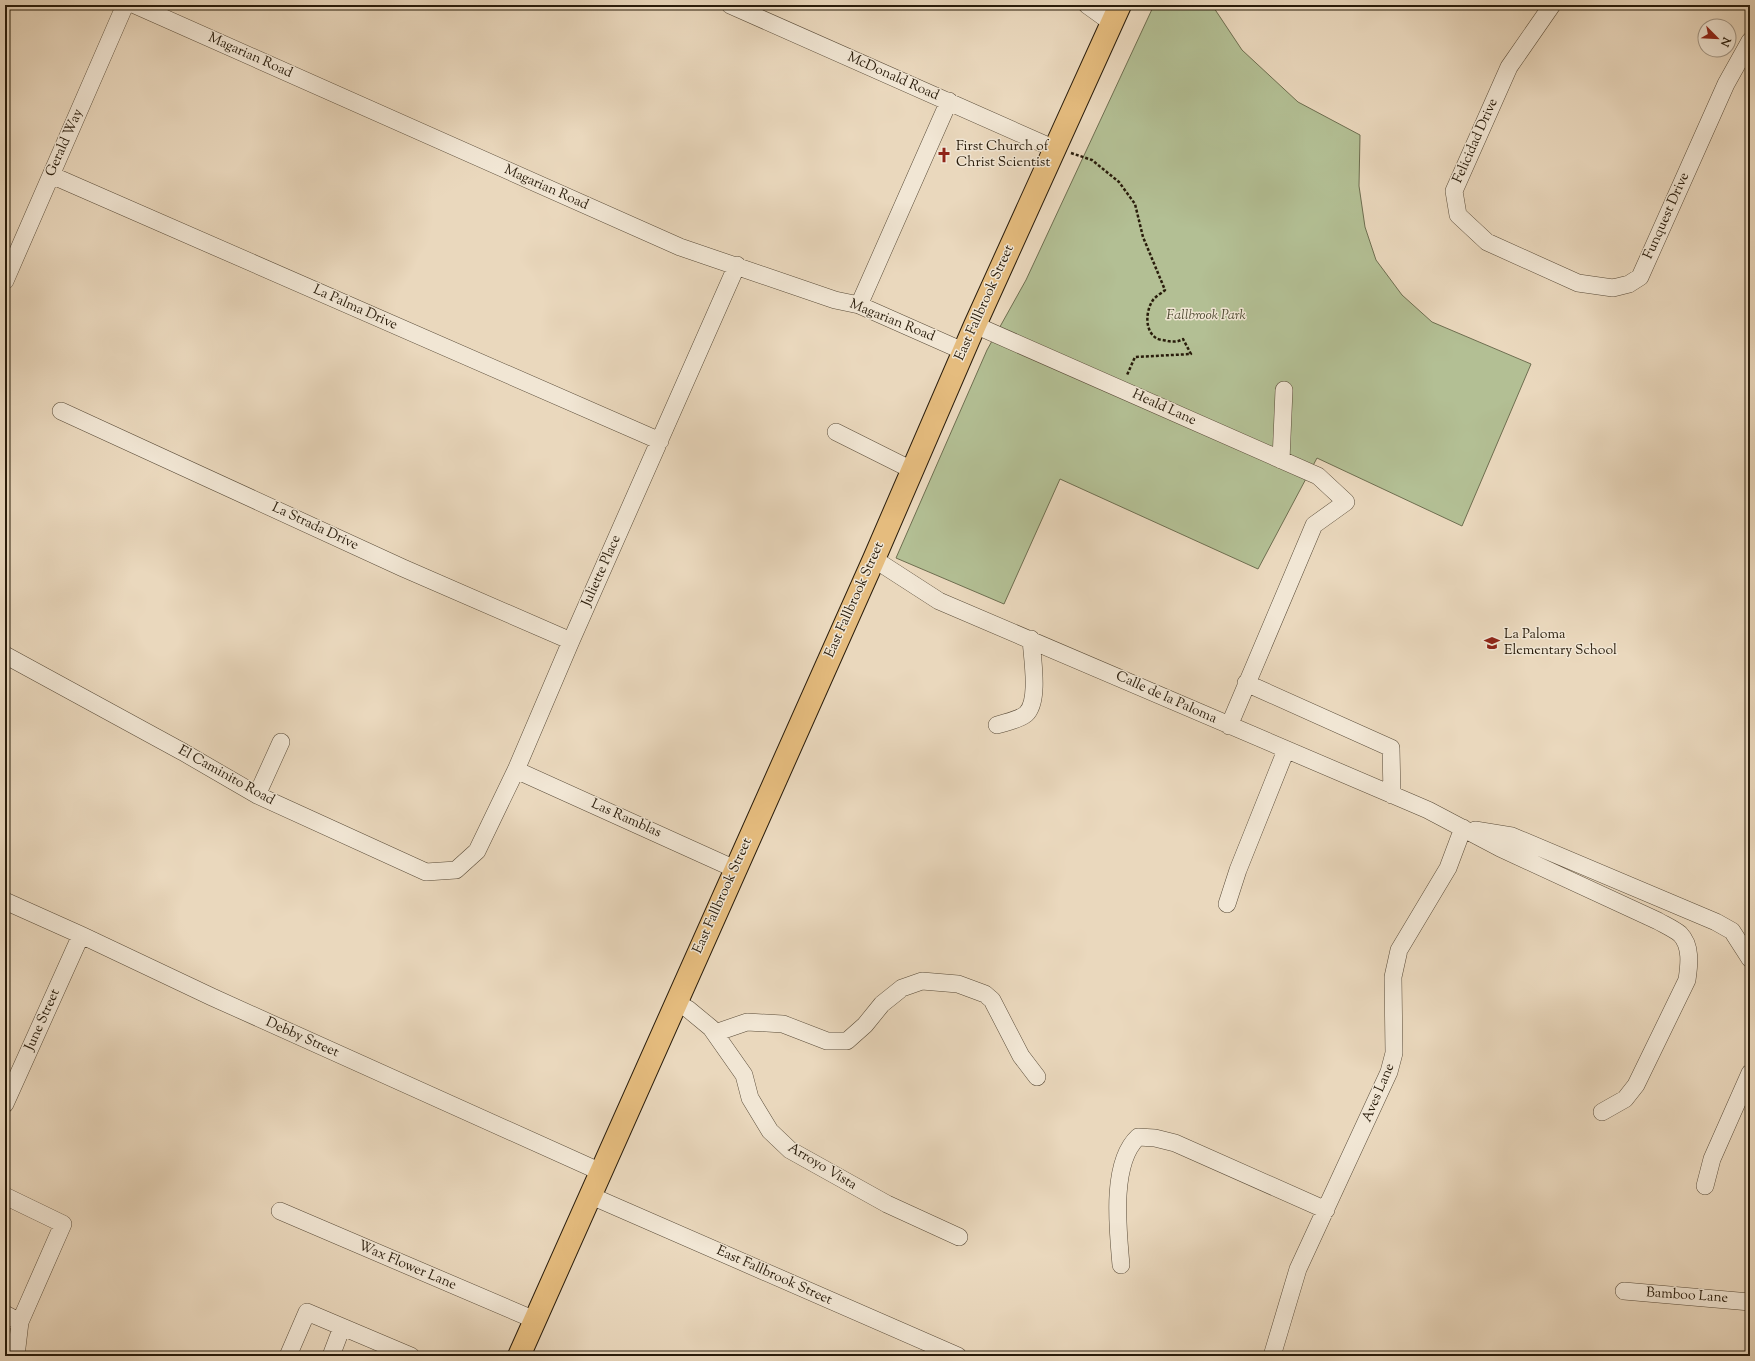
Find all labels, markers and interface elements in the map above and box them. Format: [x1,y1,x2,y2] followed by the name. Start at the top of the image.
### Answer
[1697,18,1737,58] north arrow
[205,28,296,84] street label: Magarian Road
[1716,33,1735,49] text: N
[844,48,942,106] street label: McDonald Road
[1448,95,1504,187] street label: Felicidad Drive
[41,106,89,180] street label: Gerald Way
[956,137,1050,173] place label: First Church of Christ Scientist
[935,146,953,164] church icon: First Church of Christ Scientist
[501,160,592,216] street label: Magarian Road
[1639,169,1695,263] street label: Funquest Drive
[950,242,1020,364] street label: East Fallbrook Street
[310,280,400,336] street label: La Palma Drive
[846,295,938,347] street label: Magarian Road
[1166,306,1246,326] park label: Fallbrook Park
[1129,385,1199,431] street label: Heald Lane
[268,498,362,556] street label: La Strada Drive
[577,532,627,611] street label: Juliette Place
[820,539,890,661] street label: East Fallbrook Street
[1504,625,1617,661] place label: La Paloma Elementary School
[1483,634,1501,652] school or university icon: La Paloma Elementary School
[1112,667,1220,730] street label: Calle de la Paloma
[174,741,278,811] street label: El Caminito Road
[588,795,664,843] street label: Las Ramblas
[688,835,758,957] street label: East Fallbrook Street
[20,986,66,1055] street label: June Street
[262,1013,342,1063] street label: Debby Street
[1358,1061,1400,1125] street label: Aves Lane
[784,1138,861,1196] street label: Arroyo Vista
[355,1236,459,1296] street label: Wax Flower Lane
[713,1241,835,1311] street label: East Fallbrook Street
[1645,1283,1729,1309] street label: Bamboo Lane

